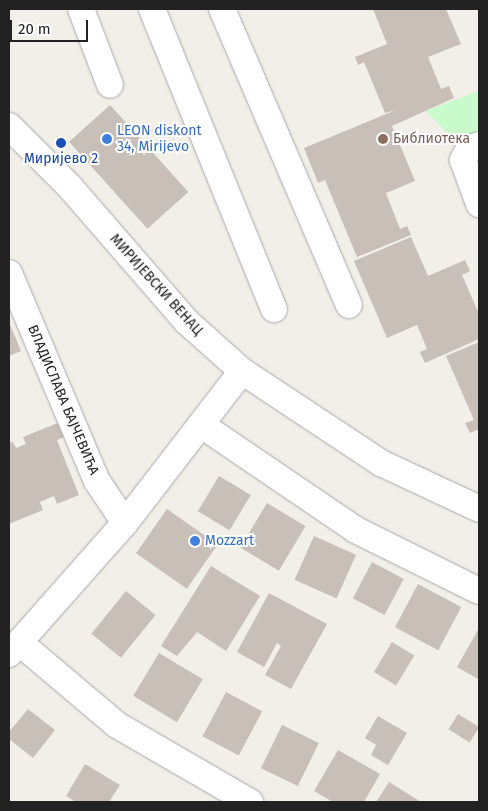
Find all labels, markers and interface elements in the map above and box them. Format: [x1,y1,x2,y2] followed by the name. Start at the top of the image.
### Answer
[12,10,90,42] scale bar
[18,20,51,38] text: 20 m
[117,123,202,156] place label: LEON diskont 34, Mirijevo
[393,131,470,147] place label: Библиотека
[101,133,113,145] marker: LEON diskont 34, Mirijevo
[377,133,389,145] marker: Библиотека
[55,137,67,149] marker: Миријево 2
[24,151,98,167] place label: Миријево 2
[106,231,206,339] street label: МИРИЈЕВСКИ ВЕНАЦ
[24,322,102,478] street label: ВЛАДИСЛАВА БАЈЧЕВИЋА
[205,533,254,549] place label: Mozzart
[189,535,201,547] marker: Mozzart

